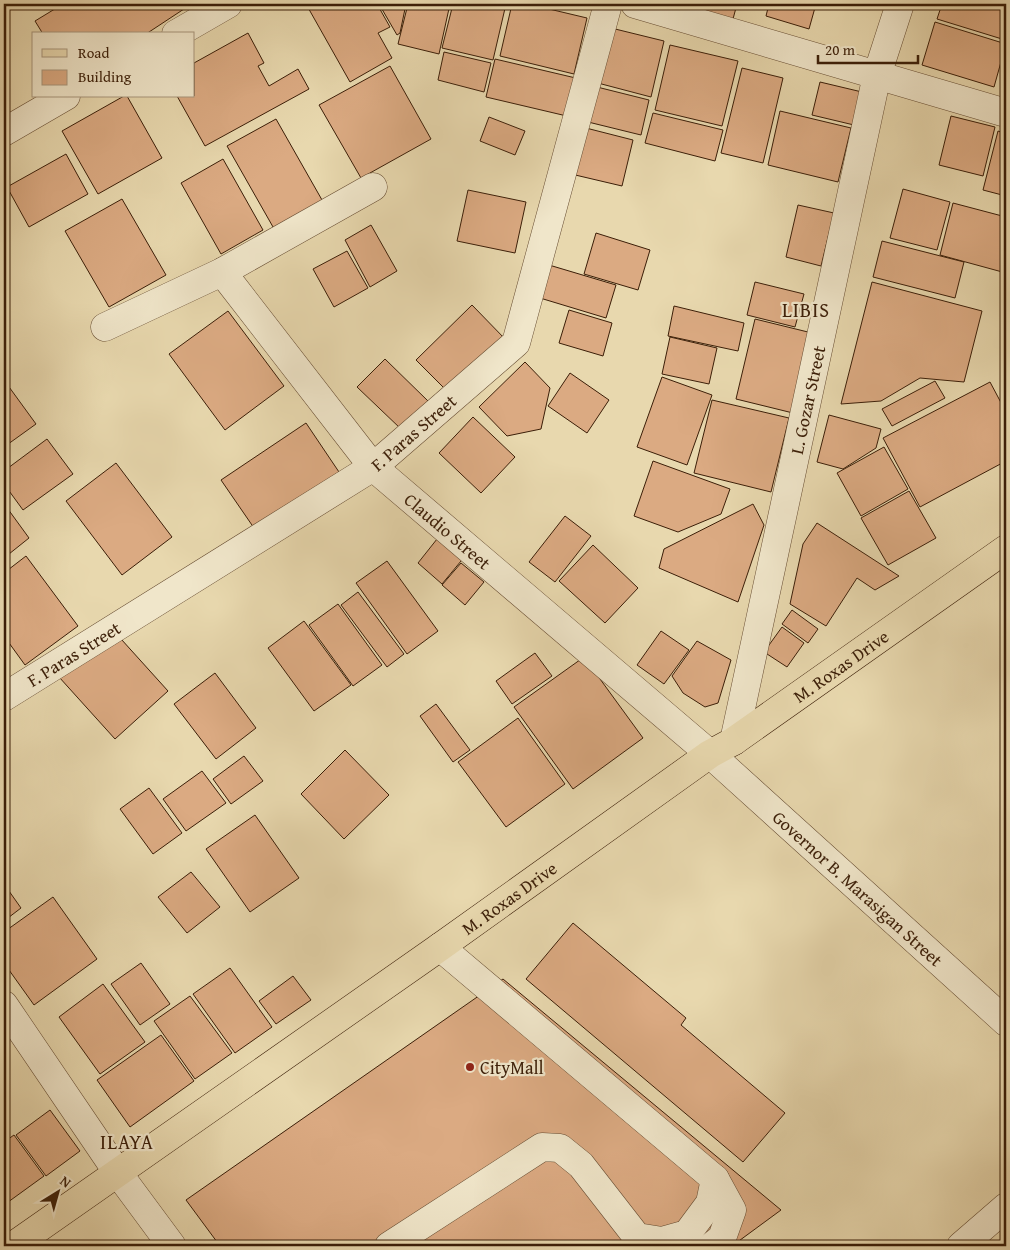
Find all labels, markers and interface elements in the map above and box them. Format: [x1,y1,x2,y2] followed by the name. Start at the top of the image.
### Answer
[32,32,195,98] legend
[818,32,918,64] scale bar
[825,39,856,60] text: 20 m
[78,42,109,63] text: Road
[78,66,132,87] text: Building
[782,295,830,324] district label: LIBIS
[782,342,832,457] street label: L. Gozar Street
[364,387,463,477] street label: F. Paras Street
[399,486,498,576] street label: Claudio Street
[21,614,126,693] street label: F. Paras Street
[787,623,894,709] street label: M. Roxas Drive
[767,804,950,973] street label: Governor B. Marasigan Street
[456,854,562,941] street label: M. Roxas Drive
[480,1054,544,1081] place label: CityMall
[464,1061,476,1073] marker: CityMall
[100,1127,154,1156] district label: ILAYA
[32,1168,82,1218] north arrow
[56,1171,76,1193] text: N

